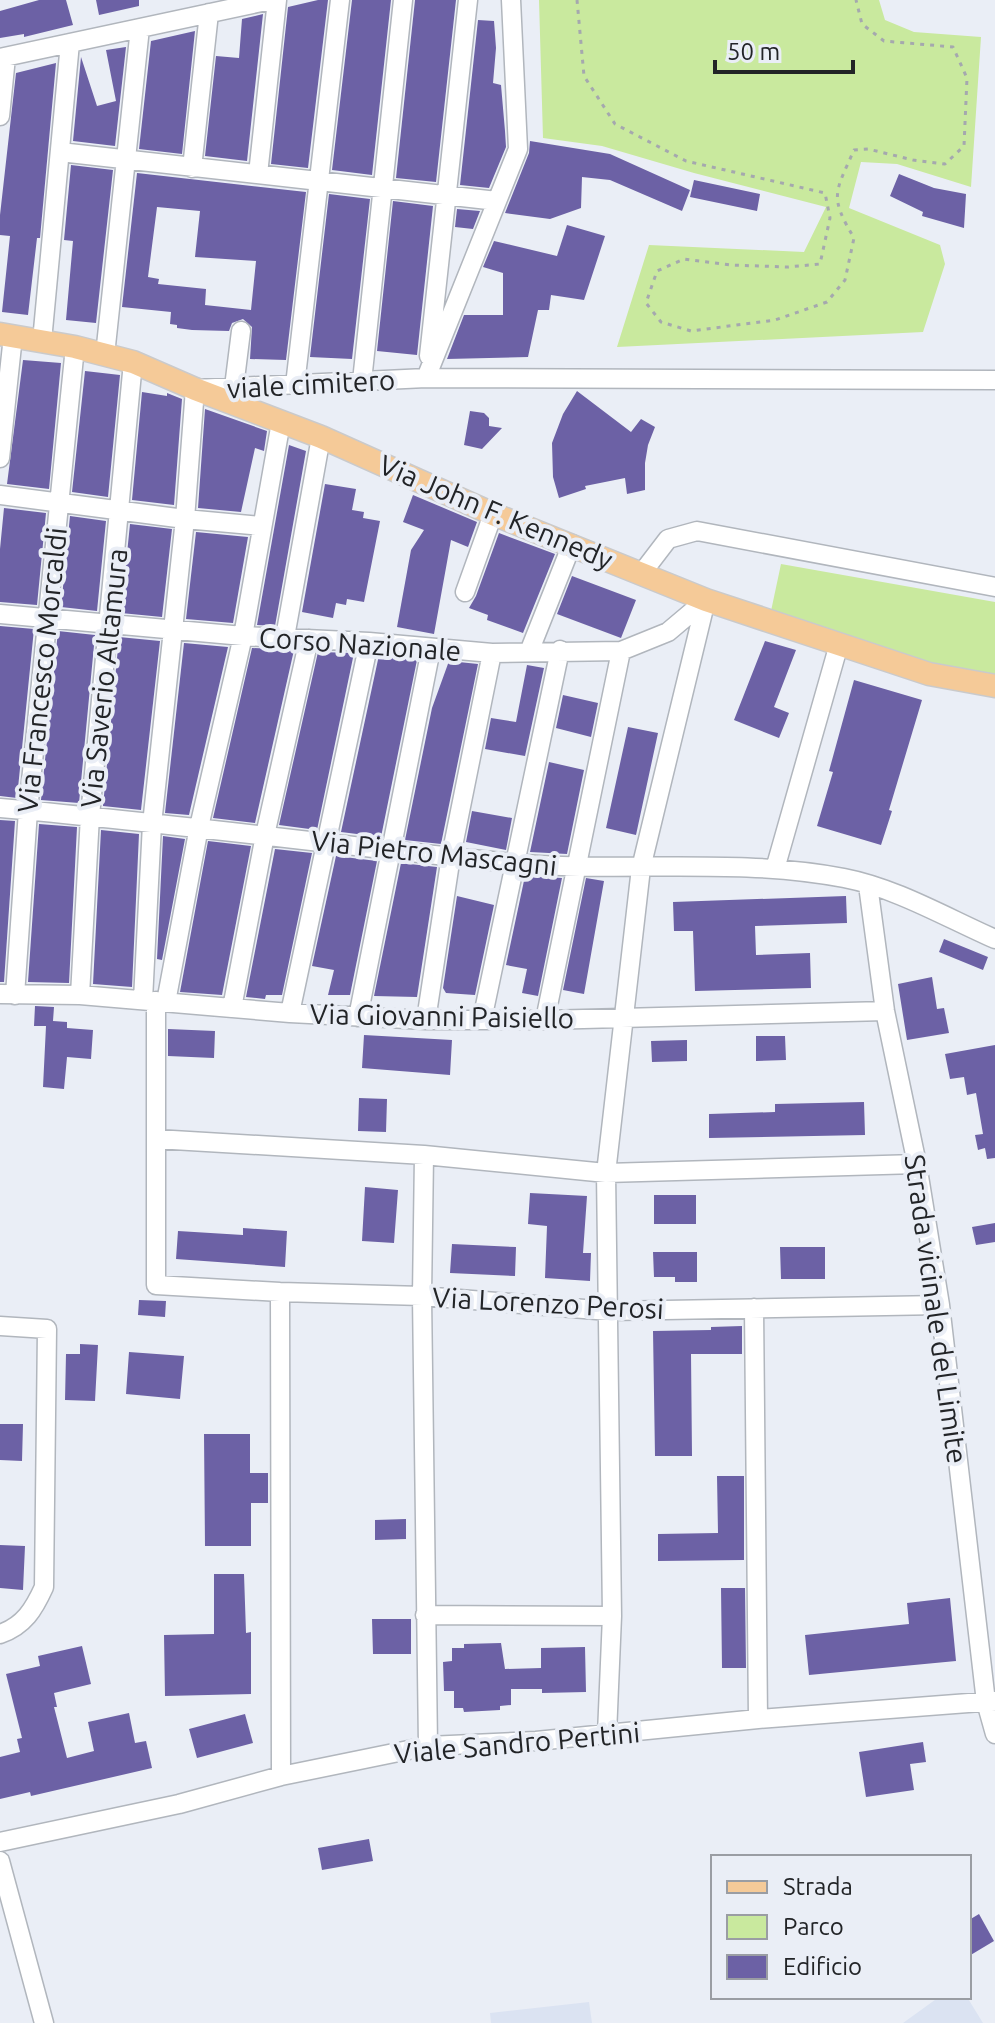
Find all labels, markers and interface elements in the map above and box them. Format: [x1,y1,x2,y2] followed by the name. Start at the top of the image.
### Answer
[715,24,853,74] scale bar
[727,38,780,65] text: 50 m
[226,364,396,403] street label: viale cimitero
[375,448,618,575] street label: Via John F. Kennedy
[11,526,72,814] street label: Via Francesco Morcaldi
[74,547,133,809] street label: Via Saverio Altamura
[258,621,462,666] street label: Corso Nazionale
[310,824,558,881] street label: Via Pietro Mascagni
[310,998,574,1033] street label: Via Giovanni Paisiello
[899,1152,974,1465] street label: Strada vicinale del Limite
[431,1281,665,1324] street label: Via Lorenzo Perosi
[393,1716,641,1769] street label: Viale Sandro Pertini
[711,1855,971,1999] legend
[783,1873,853,1900] text: Strada
[783,1913,844,1940] text: Parco
[783,1953,862,1980] text: Edificio

